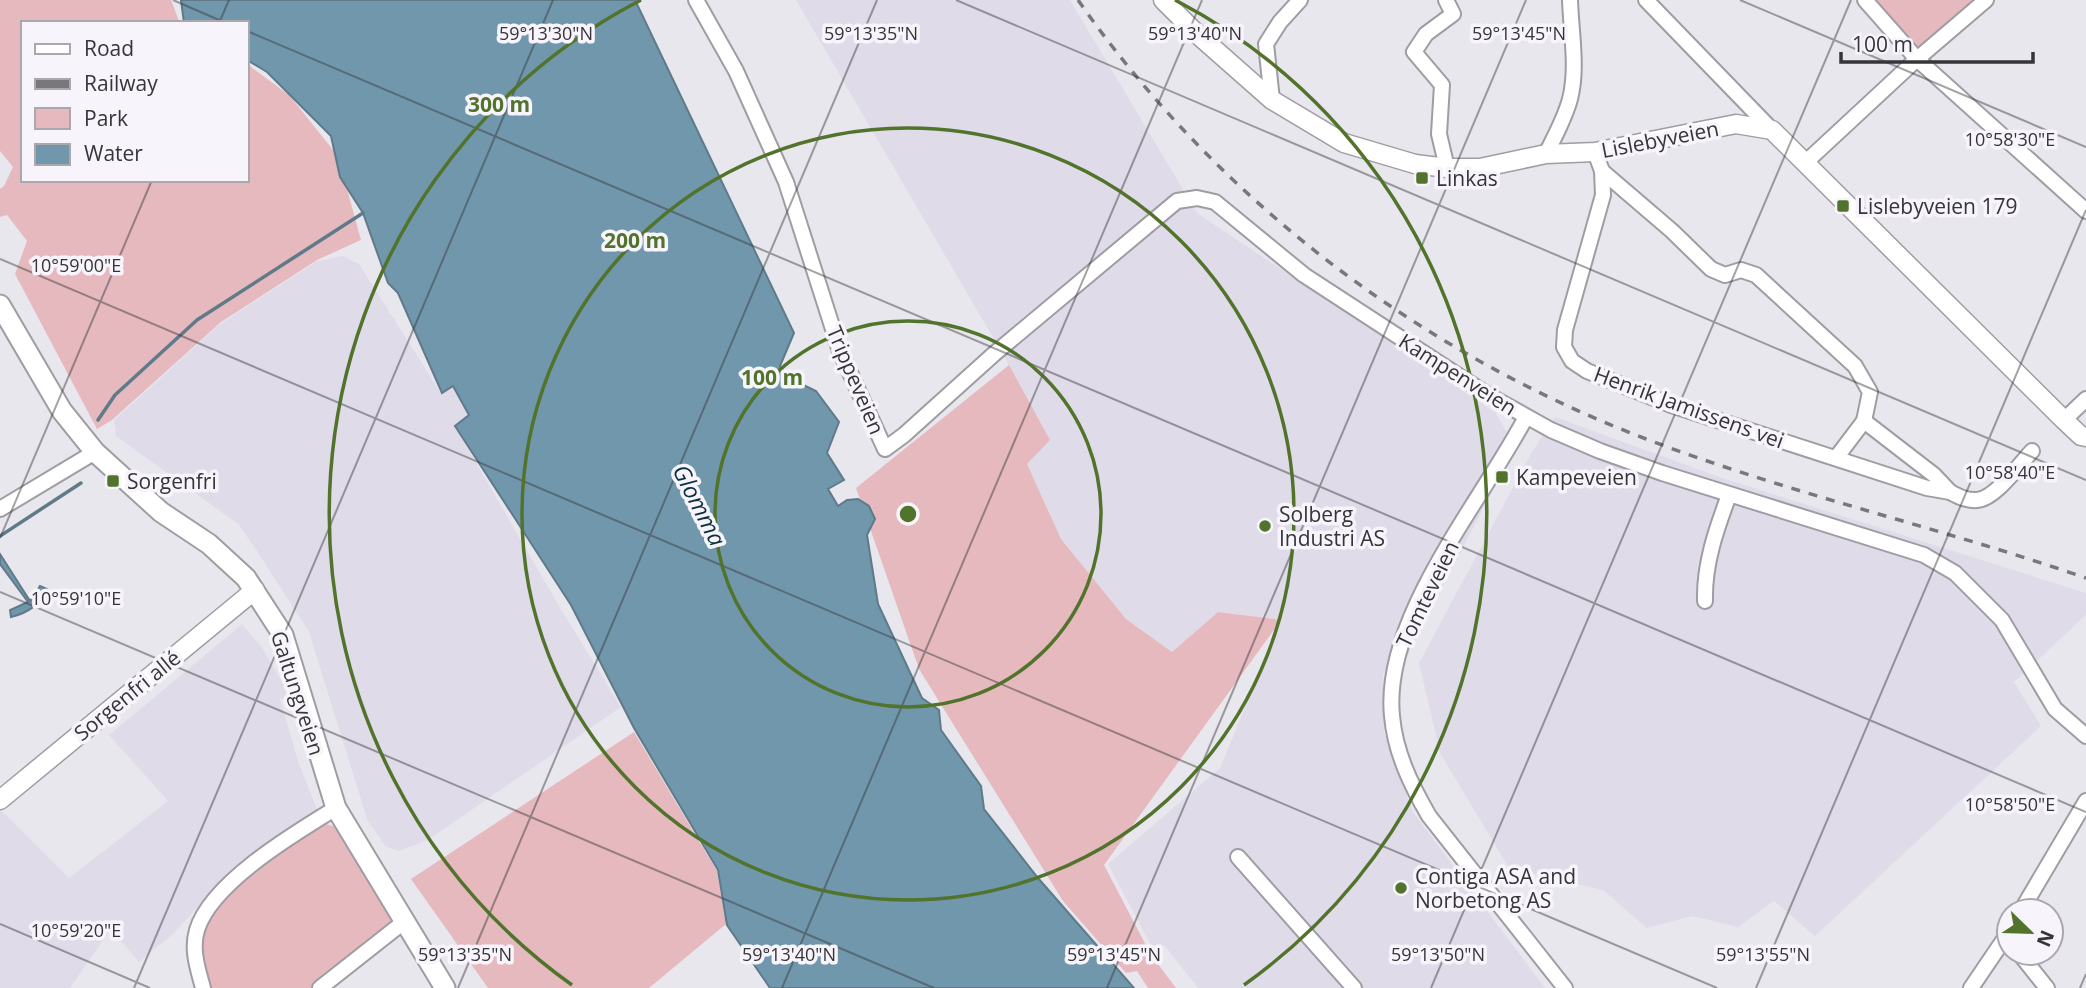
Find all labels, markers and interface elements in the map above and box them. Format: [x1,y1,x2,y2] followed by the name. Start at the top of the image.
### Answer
[21,21,248,182] legend
[499,21,593,45] text: 59°13'30"N
[824,21,918,45] text: 59°13'35"N
[1148,21,1242,45] text: 59°13'40"N
[1472,21,1566,45] text: 59°13'45"N
[1841,21,2034,65] scale bar
[1852,30,1913,58] text: 100 m
[84,34,134,62] text: Road
[84,69,158,97] text: Railway
[468,90,530,118] text: 300 m
[84,104,128,132] text: Park
[1599,114,1721,164] street label: Lislebyveien
[1965,127,2055,151] text: 10°58'30"E
[84,139,143,167] text: Water
[1436,164,1498,192] place label: Linkas
[1414,170,1430,186] marker: Linkas
[1857,192,2017,220] place label: Lislebyveien 179
[1835,198,1851,214] marker: Lislebyveien 179
[604,226,666,254] text: 200 m
[31,253,121,277] text: 10°59'00"E
[821,322,891,438] street label: Trippeveien
[1394,327,1522,421] street label: Kampenveien
[1590,360,1788,454] street label: Henrik Jamissens vei
[741,363,803,391] text: 100 m
[666,459,734,551] water label: Glomma
[1965,460,2055,484] text: 10°58'40"E
[1516,463,1637,491] place label: Kampeveien
[127,467,217,495] place label: Sorgenfri
[1494,469,1510,485] marker: Kampeveien
[105,473,121,489] marker: Sorgenfri
[1279,500,1385,552] place label: Solberg Industri AS
[896,502,920,526] centre of rings
[1257,518,1273,534] marker: Solberg Industri AS
[1389,536,1465,652] street label: Tomteveien
[31,586,121,610] text: 10°59'10"E
[265,627,331,759] street label: Galtungveien
[68,643,186,747] street label: Sorgenfri allé
[1965,792,2055,816] text: 10°58'50"E
[1415,862,1576,914] place label: Contiga ASA and Norbetong AS
[1393,880,1409,896] marker: Contiga ASA and Norbetong AS
[1995,897,2065,967] north arrow
[31,918,121,942] text: 10°59'20"E
[2031,926,2061,951] text: N
[418,942,512,966] text: 59°13'35"N
[742,942,836,966] text: 59°13'40"N
[1067,942,1161,966] text: 59°13'45"N
[1391,942,1485,966] text: 59°13'50"N
[1716,942,1810,966] text: 59°13'55"N

